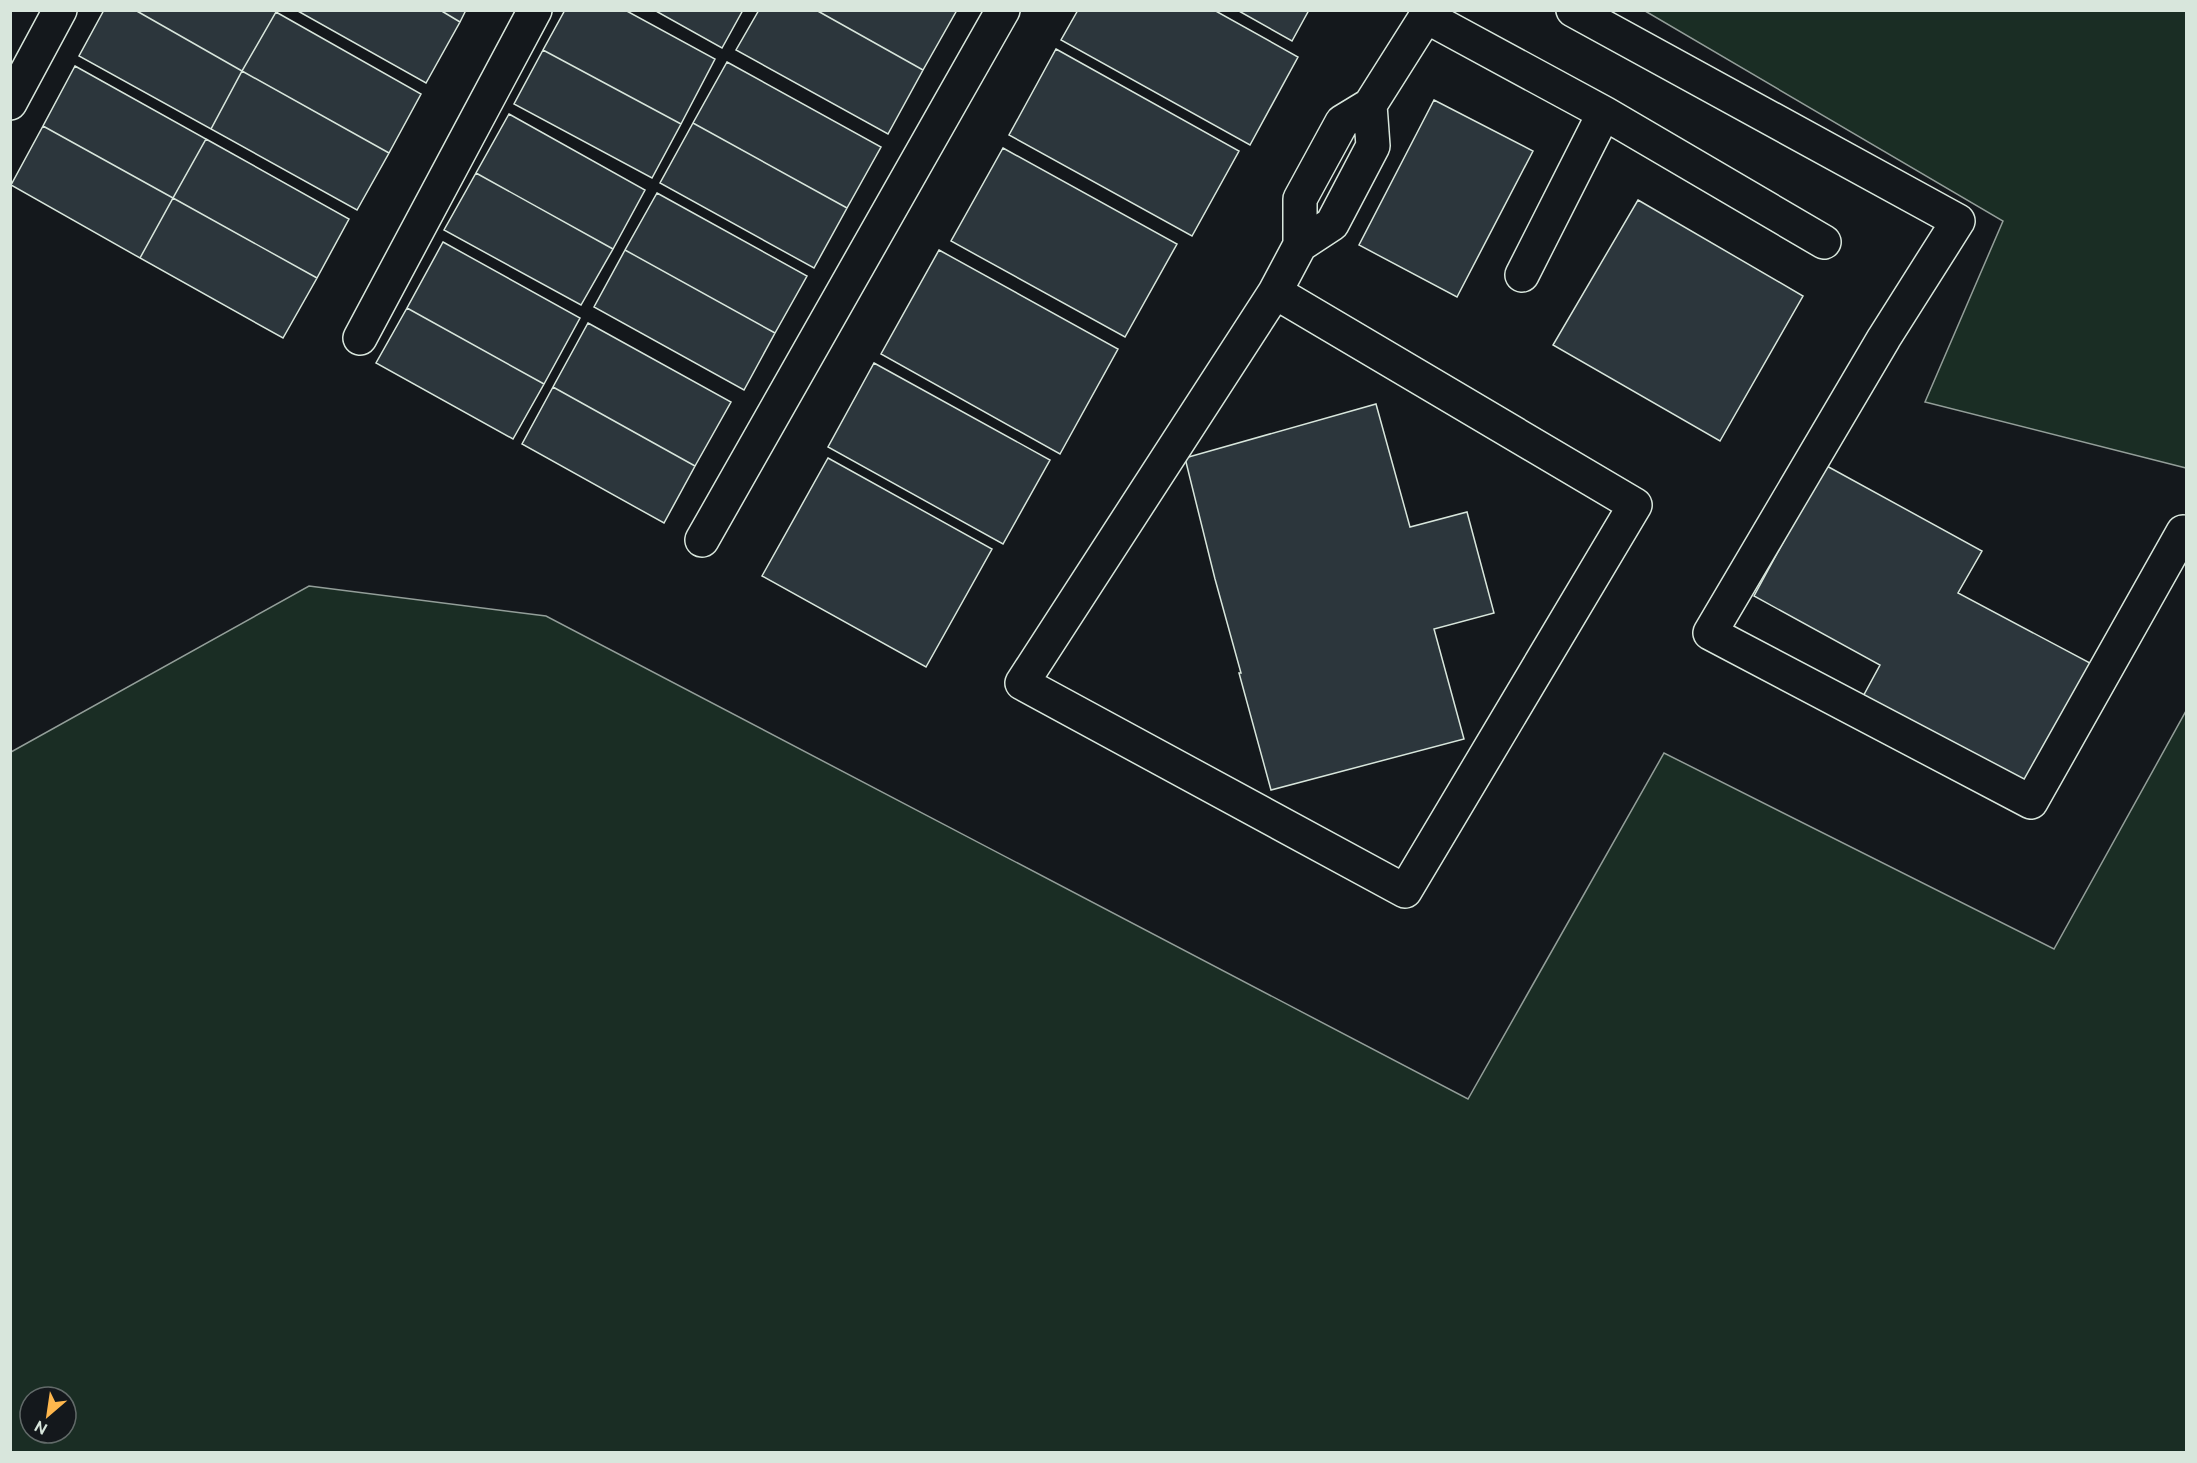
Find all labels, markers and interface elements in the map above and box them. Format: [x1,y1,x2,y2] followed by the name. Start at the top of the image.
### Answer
[18,1385,78,1445] north arrow
[31,1417,50,1439] text: N

